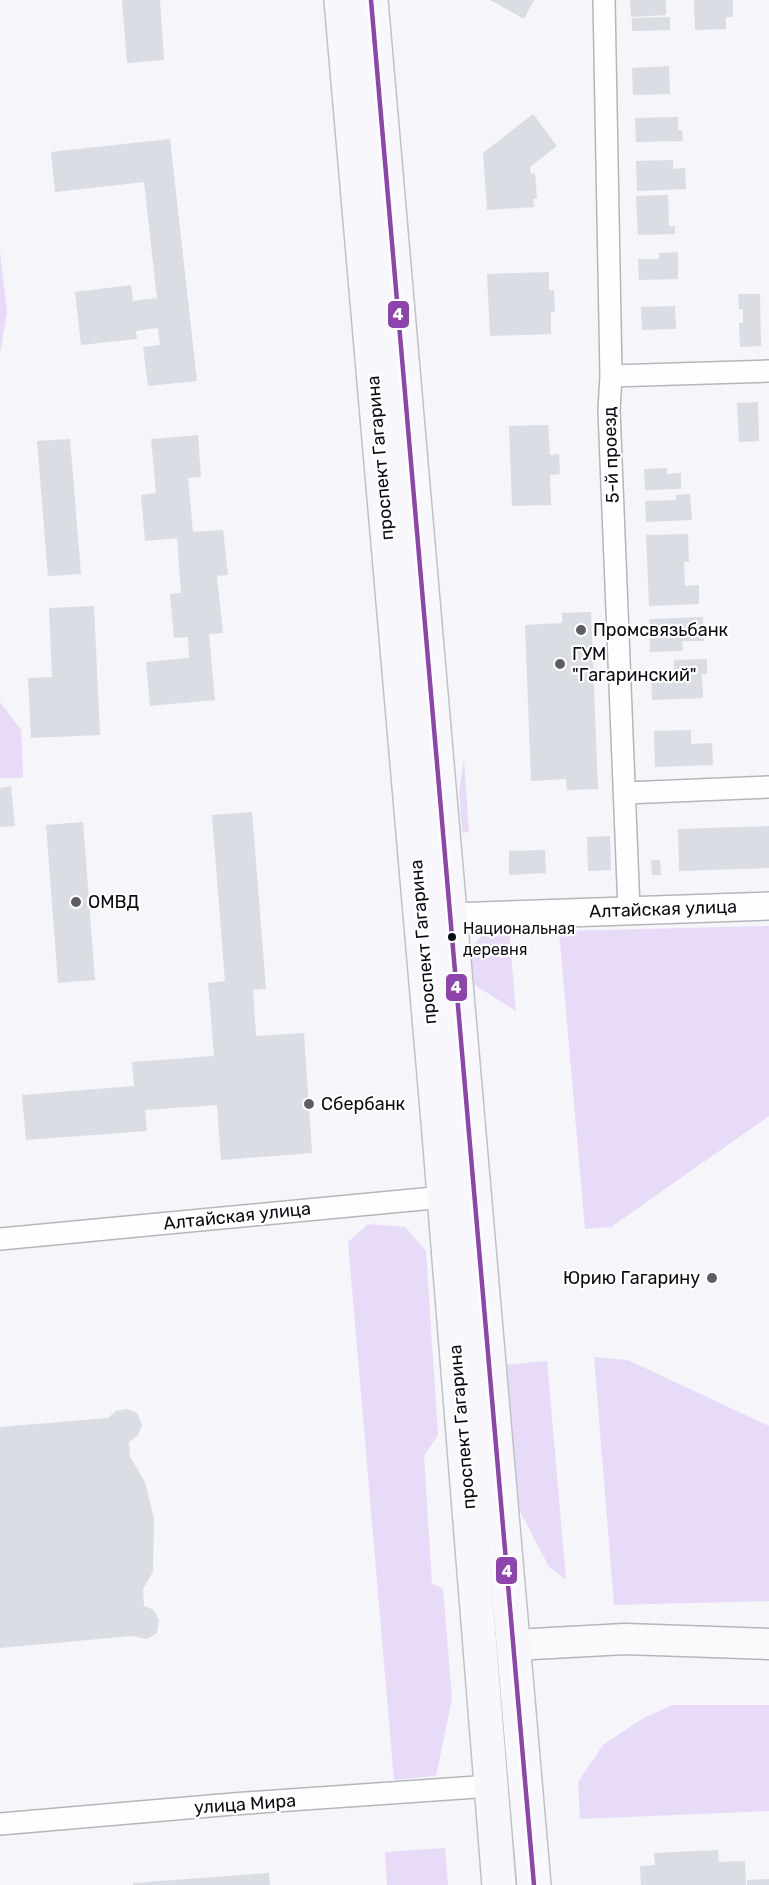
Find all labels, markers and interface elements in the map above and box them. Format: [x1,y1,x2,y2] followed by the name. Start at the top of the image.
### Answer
[387,300,410,329] line badge: 4
[393,305,404,324] text: 4
[362,375,398,541] street label: проспект Гагарина
[598,406,624,504] street label: 5-й проезд
[593,619,729,641] place label: Промсвязьбанк
[574,623,588,637] marker: Промсвязьбанк
[572,643,697,686] place label: ГУМ "Гагаринский"
[553,657,567,671] marker: ГУМ "Гагаринский"
[405,859,441,1025] street label: проспект Гагарина
[88,891,140,913] place label: ОМВД
[69,895,83,909] marker: ОМВД
[589,895,737,923] street label: Алтайская улица
[463,919,575,959] place label: Национальная деревня
[446,931,458,943] marker: Национальная деревня
[445,973,468,1002] line badge: 4
[451,978,462,997] text: 4
[321,1093,406,1115] place label: Сбербанк
[302,1097,316,1111] marker: Сбербанк
[162,1197,312,1235] street label: Алтайская улица
[563,1267,700,1289] place label: Юрию Гагарину
[705,1271,719,1285] marker: Юрию Гагарину
[444,1344,480,1510] street label: проспект Гагарина
[495,1556,518,1585] line badge: 4
[502,1562,513,1581] text: 4
[193,1789,297,1819] street label: улица Мира

